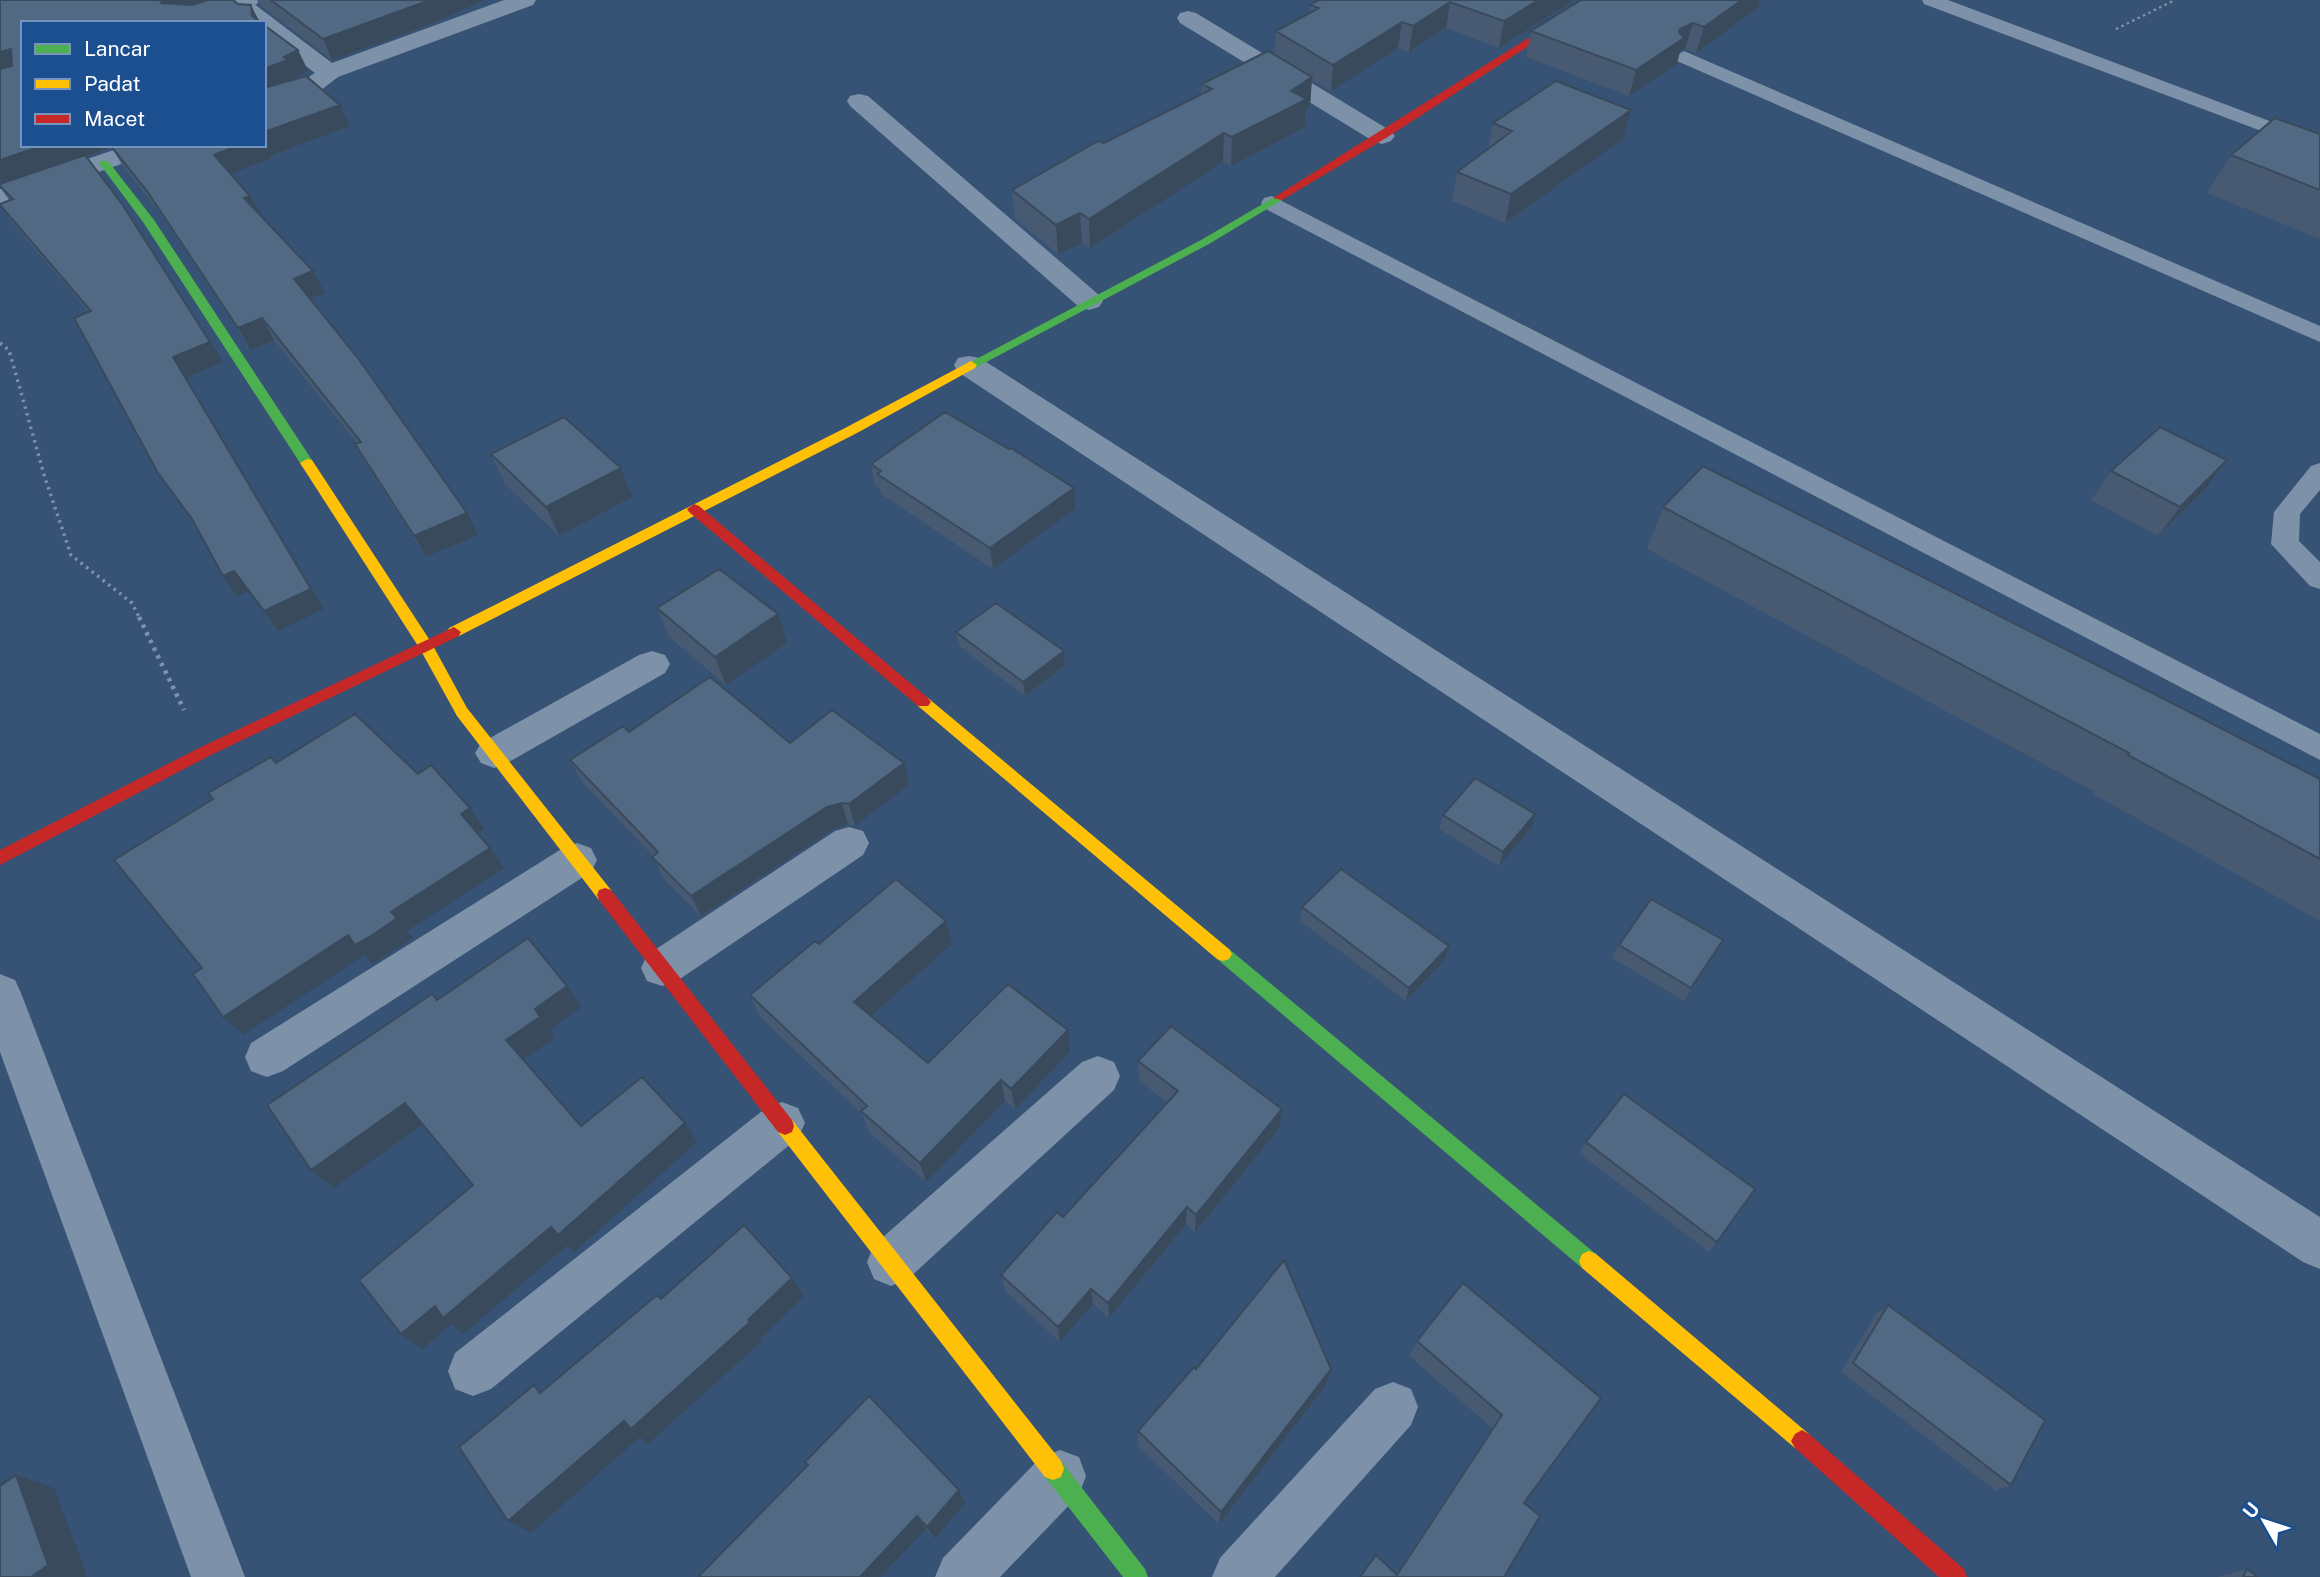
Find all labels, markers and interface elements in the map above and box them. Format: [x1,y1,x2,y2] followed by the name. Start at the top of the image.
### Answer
[21,21,266,147] legend
[84,36,151,61] text: Lancar
[84,71,141,96] text: Padat
[84,106,145,131] text: Macet
[2229,1486,2299,1556] north arrow
[2238,1498,2264,1523] text: U

